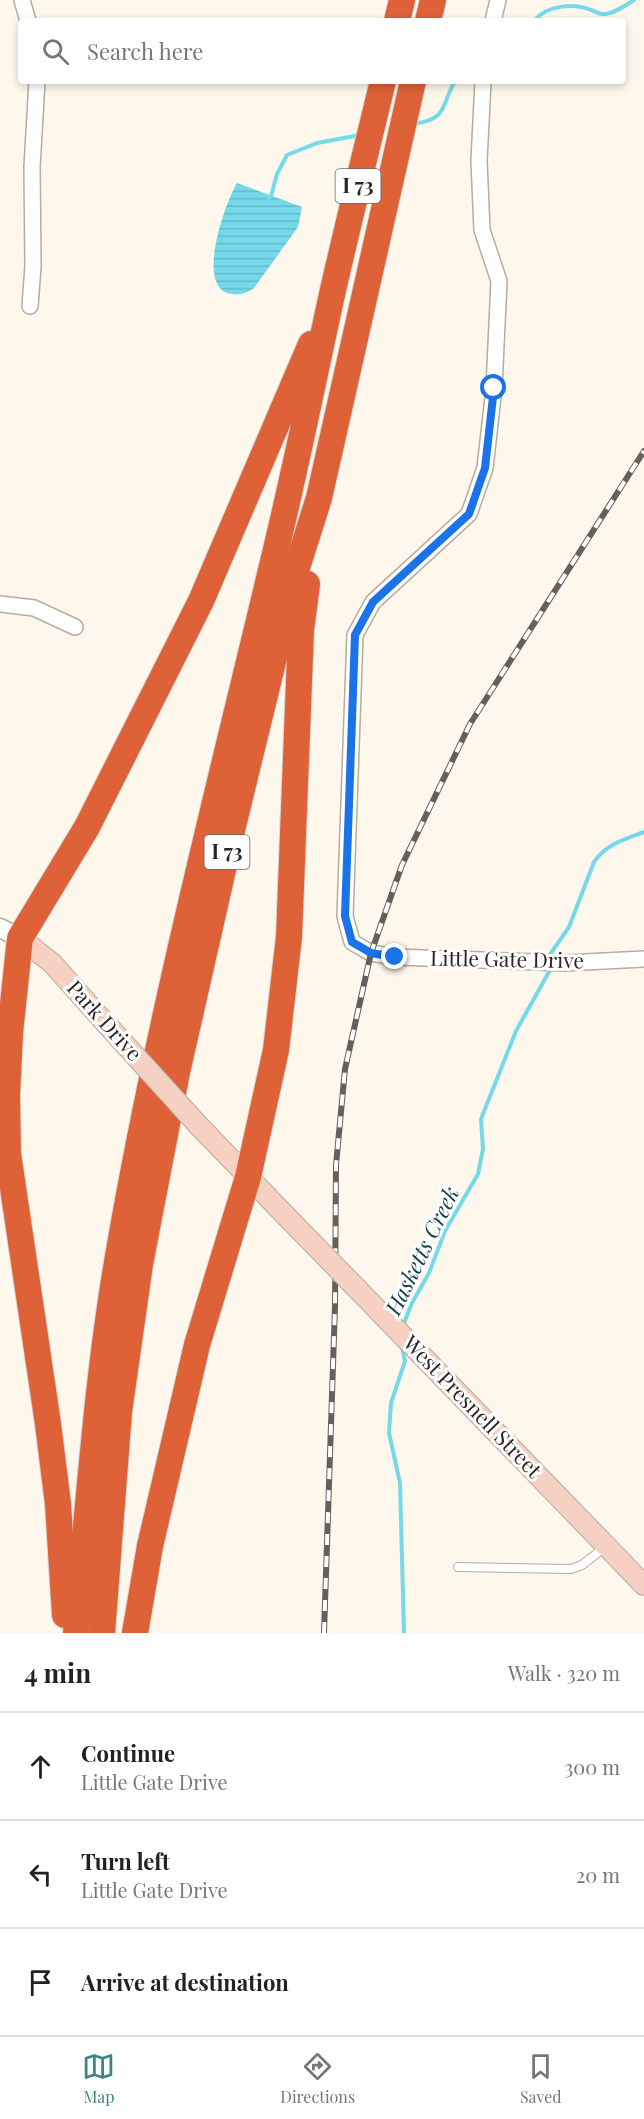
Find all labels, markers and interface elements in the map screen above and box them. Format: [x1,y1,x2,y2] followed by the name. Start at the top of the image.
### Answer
[18,18,626,84] search box
[39,35,72,68] icon: search
[87,36,203,66] text: Search here
[336,169,380,203] road number: I 73
[480,374,506,400] route start
[204,835,250,869] road number: I 73
[381,943,407,969] route end
[430,943,584,973] street label: Little Gate Drive
[62,973,149,1066] street label: Park Drive
[377,1181,465,1321] water label: Hasketts Creek
[397,1328,549,1483] street label: West Presnell Street
[24,1655,91,1690] text: 4 min
[508,1659,620,1686] text: Walk · 320 m
[81,1738,175,1768] text: Continue
[24,1750,57,1783] icon: ahead
[564,1753,620,1780] text: 300 m
[81,1768,228,1795] text: Little Gate Drive
[81,1846,170,1876] text: Turn left
[24,1858,57,1891] icon: left
[576,1861,620,1888] text: 20 m
[81,1876,228,1903] text: Little Gate Drive
[24,1966,57,1999] icon: arrive
[81,1967,289,1997] text: Arrive at destination
[82,2050,115,2107] tab: Map
[280,2050,355,2107] tab: Directions
[520,2050,562,2107] tab: Saved

